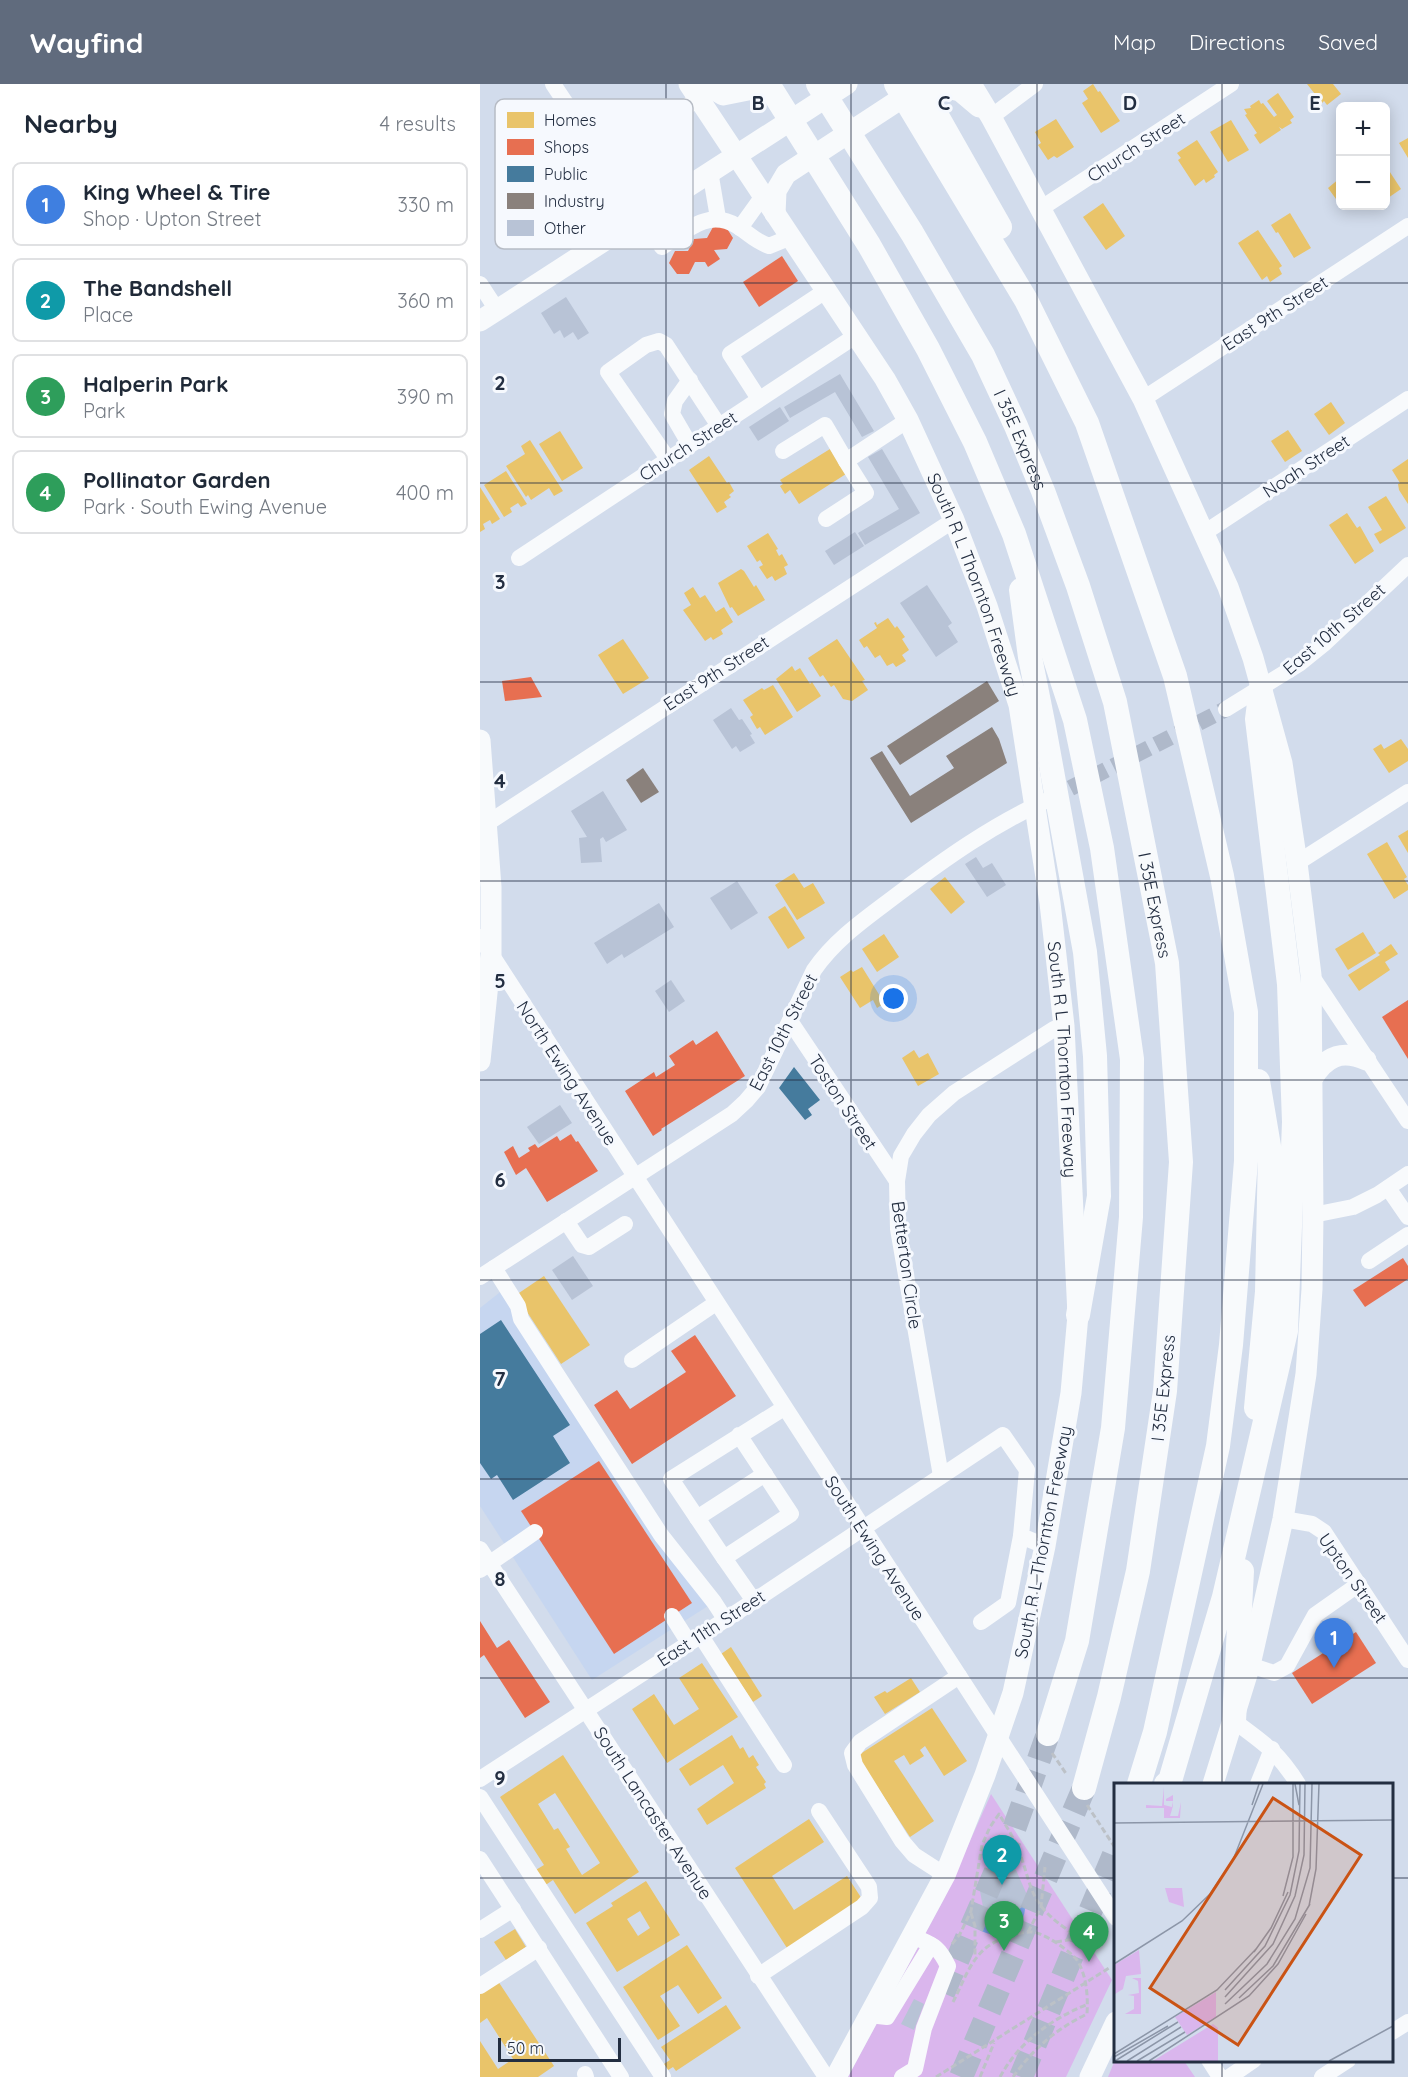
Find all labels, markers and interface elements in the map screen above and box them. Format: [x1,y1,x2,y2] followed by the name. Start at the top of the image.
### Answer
[30,25,143,60] text: Wayfind
[1113,29,1156,55] text: Map
[1189,29,1285,55] text: Directions
[1318,29,1378,55] text: Saved
[751,90,765,115] text: B
[938,90,951,115] text: C
[1123,90,1137,115] text: D
[1309,90,1321,115] text: E
[495,99,693,249] legend
[1336,102,1390,210] map controls
[1336,102,1390,156] button: +
[24,107,118,140] text: Nearby
[1083,107,1189,187] street label: Church Street
[544,110,596,130] text: Homes
[380,111,456,136] text: 4 results
[544,137,589,157] text: Shops
[1336,156,1390,210] button: −
[544,164,588,184] text: Public
[83,178,270,206] text: King Wheel & Tire
[544,191,604,211] text: Industry
[42,192,49,217] text: 1
[397,192,454,217] text: 330 m
[83,206,261,231] text: Shop · Upton Street
[544,218,586,238] text: Other
[1218,270,1332,356] street label: East 9th Street
[83,274,232,302] text: The Bandshell
[40,288,51,313] text: 2
[397,288,454,313] text: 360 m
[83,302,133,327] text: Place
[83,370,228,398] text: Halperin Park
[494,370,506,395] text: 2
[40,384,51,409] text: 3
[397,384,454,409] text: 390 m
[989,386,1053,493] street label: I 35E Express
[83,398,125,423] text: Park
[635,406,741,486] street label: Church Street
[1258,429,1354,503] street label: Noah Street
[83,466,271,494] text: Pollinator Garden
[922,469,1027,699] street label: South R L Thornton Freeway
[40,480,51,505] text: 4
[396,480,454,505] text: 400 m
[83,494,327,519] text: Park · South Ewing Avenue
[495,569,505,594] text: 3
[1278,578,1390,680] street label: East 10th Street
[659,630,773,716] street label: East 9th Street
[494,768,506,793] text: 4
[1134,850,1177,960] street label: I 35E Express
[1043,940,1083,1178] street label: South R L Thornton Freeway
[494,968,506,993] text: 5
[744,970,822,1094] street label: East 10th Street
[879,984,908,1013] your location
[512,996,622,1150] street label: North Ewing Avenue
[804,1050,882,1154] street label: Toston Street
[494,1167,506,1192] text: 6
[887,1200,927,1330] street label: Betterton Circle
[1146,1333,1180,1443] street label: I 35E Express
[495,1366,506,1391] text: 7
[1009,1423,1077,1661] street label: South R L Thornton Freeway
[820,1471,930,1625] street label: South Ewing Avenue
[1313,1528,1393,1628] street label: Upton Street
[495,1566,506,1591] text: 8
[653,1584,769,1672] street label: East 11th Street
[1314,1618,1354,1668] pin: 1
[588,1722,718,1904] street label: South Lancaster Avenue
[494,1765,506,1790] text: 9
[1114,1783,1393,2062] inset map
[982,1836,1022,1885] pin: 2
[984,1902,1024,1951] pin: 3
[1070,1912,1108,1962] pin: 4
[498,2035,621,2062] scale bar
[507,2038,544,2058] text: 50 m

